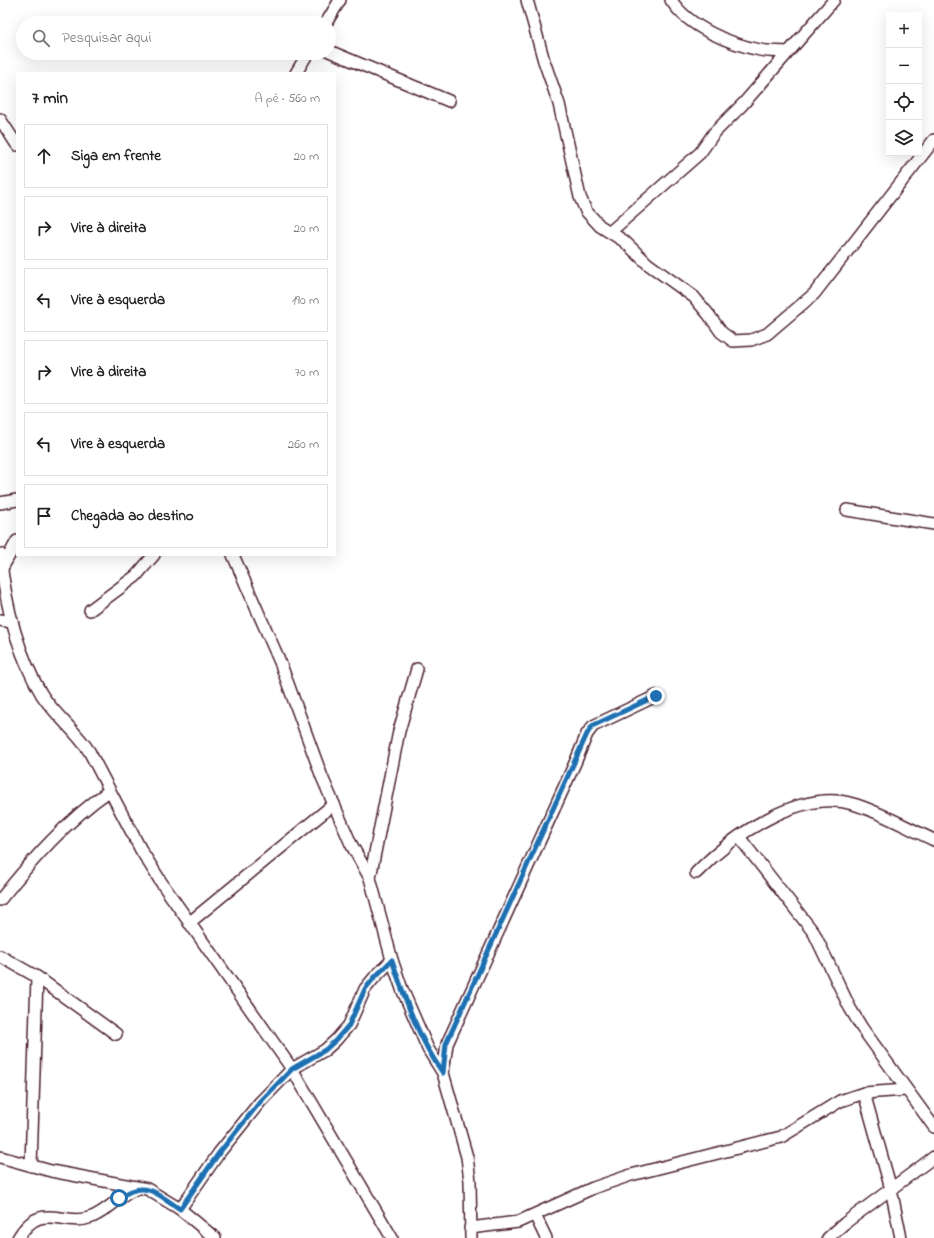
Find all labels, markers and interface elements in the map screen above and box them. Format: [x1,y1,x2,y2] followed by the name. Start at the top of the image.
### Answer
[886,12,922,156] map controls
[886,12,922,48] button: +
[16,16,336,60] search box
[30,27,52,49] icon: search
[62,27,151,49] text: Pesquisar aqui
[886,48,922,84] button: −
[886,84,922,120] button: locate
[32,86,68,111] text: 7 min
[254,89,320,108] text: A pé · 560 m
[886,120,922,156] button: layers
[33,145,55,167] icon: ahead
[71,145,161,167] text: Siga em frente
[294,147,319,166] text: 20 m
[33,217,55,239] icon: right
[71,217,146,239] text: Vire à direita
[294,219,319,238] text: 20 m
[33,289,55,311] icon: left
[71,289,165,311] text: Vire à esquerda
[292,291,319,310] text: 190 m
[33,361,55,383] icon: right
[71,361,146,383] text: Vire à direita
[295,363,319,382] text: 70 m
[33,433,55,455] icon: left
[71,433,165,455] text: Vire à esquerda
[288,435,319,454] text: 260 m
[33,505,55,527] icon: arrive
[71,505,194,527] text: Chegada ao destino
[647,687,665,705] route end
[110,1189,128,1207] route start

